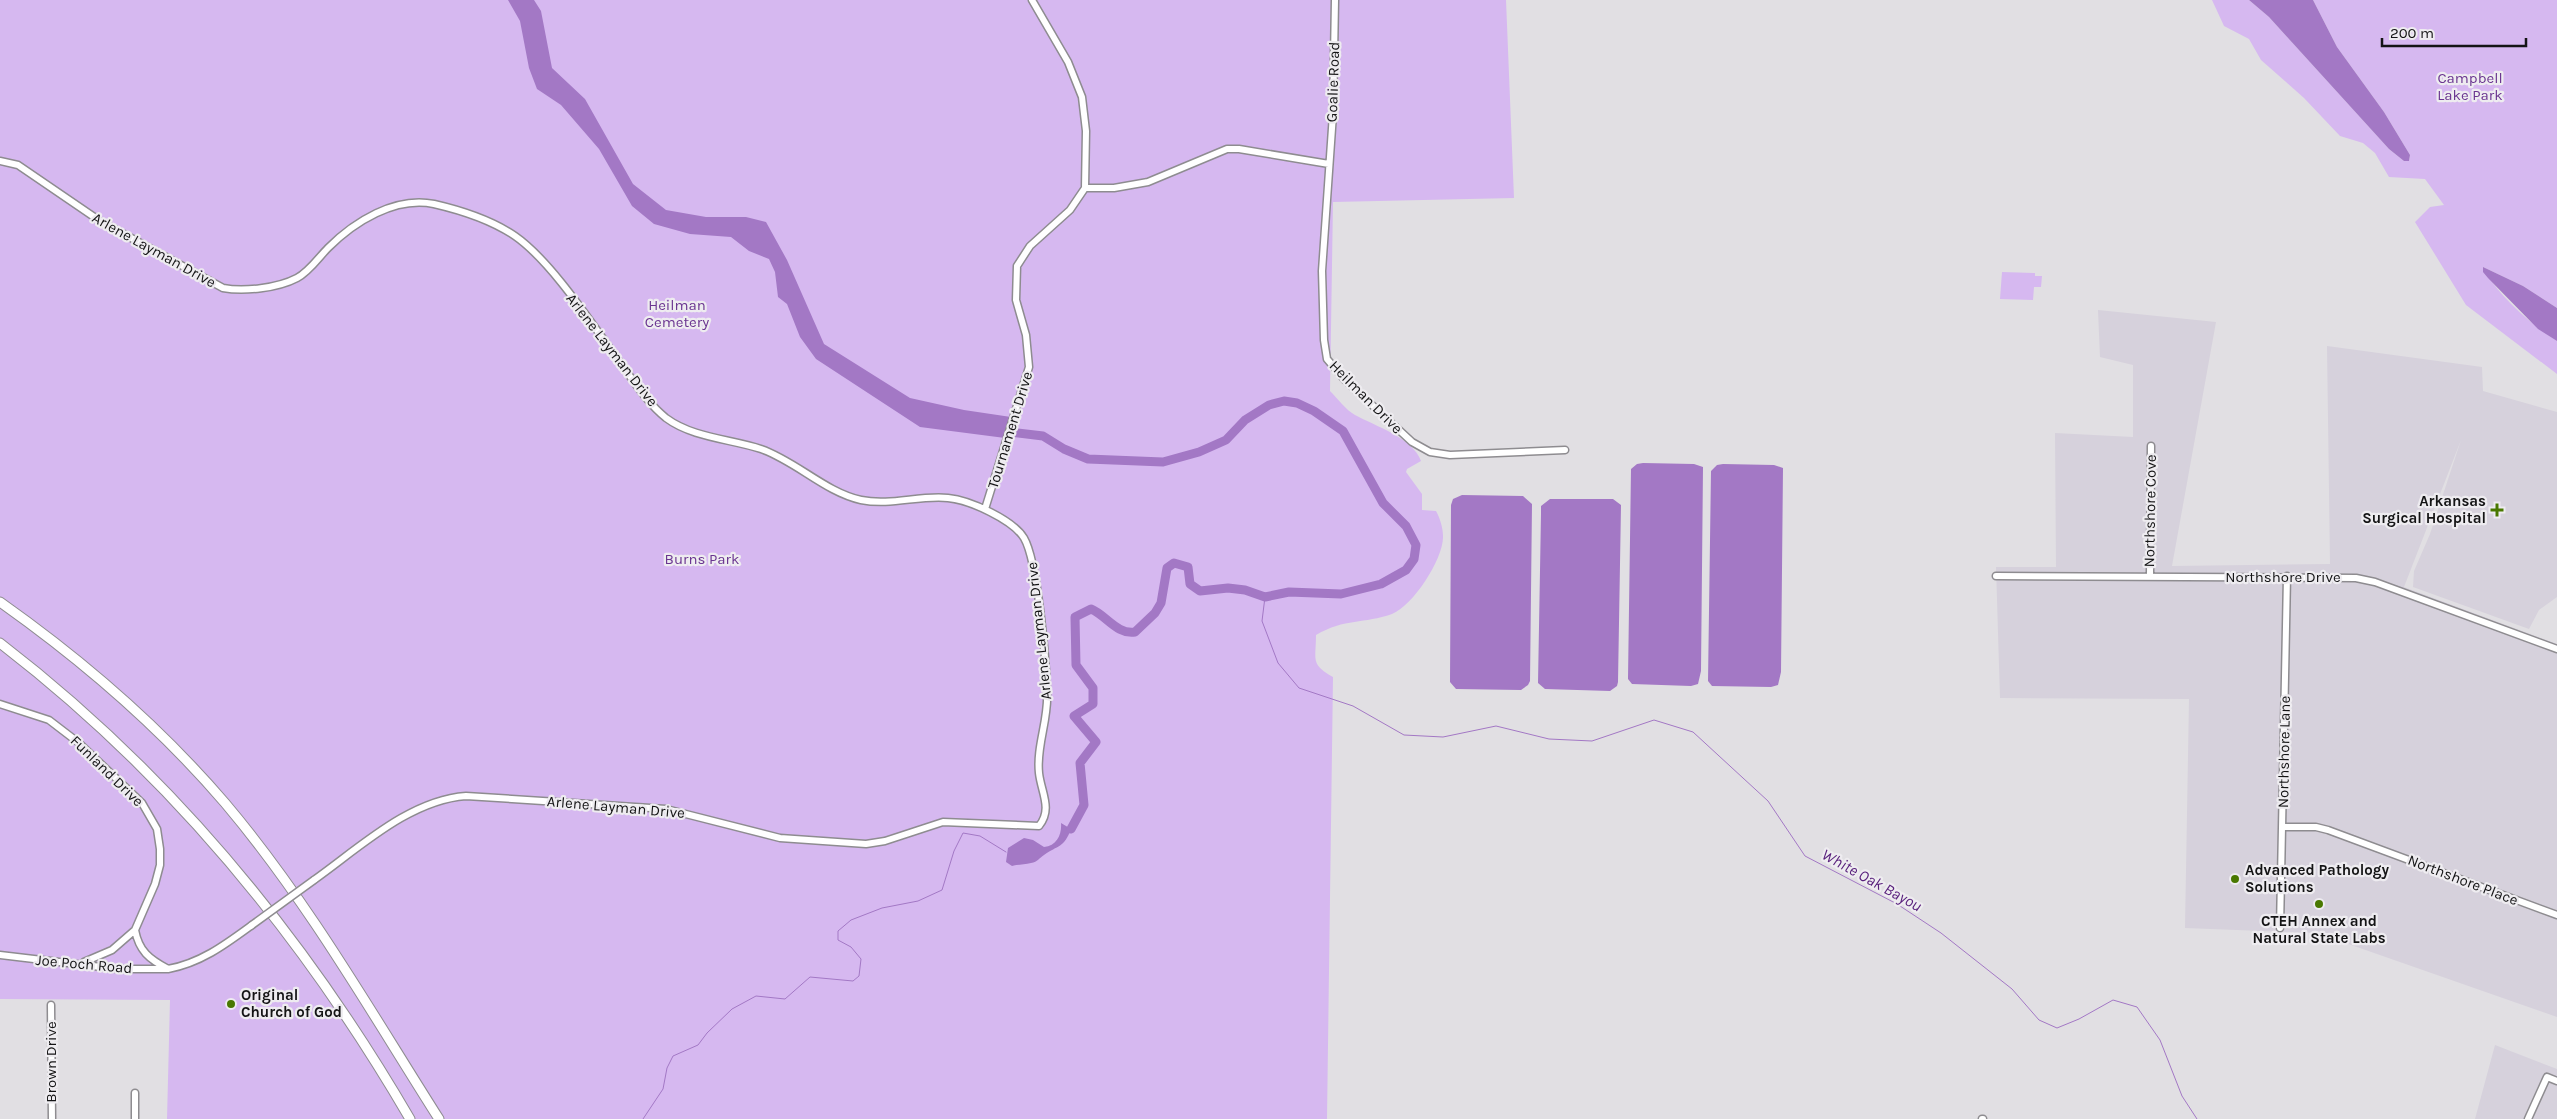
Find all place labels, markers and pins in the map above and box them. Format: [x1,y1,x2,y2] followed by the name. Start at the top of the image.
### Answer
[2362,492,2486,527] place label: Arkansas Surgical Hospital
[2490,503,2504,517] marker: Arkansas Surgical Hospital
[2245,861,2390,896] place label: Advanced Pathology Solutions
[2229,873,2241,885] marker: Advanced Pathology Solutions
[2313,898,2325,910] marker: CTEH Annex and Natural State Labs
[2252,912,2386,947] place label: CTEH Annex and Natural State Labs
[241,986,342,1021] place label: Original Church of God
[225,998,237,1010] marker: Original Church of God

